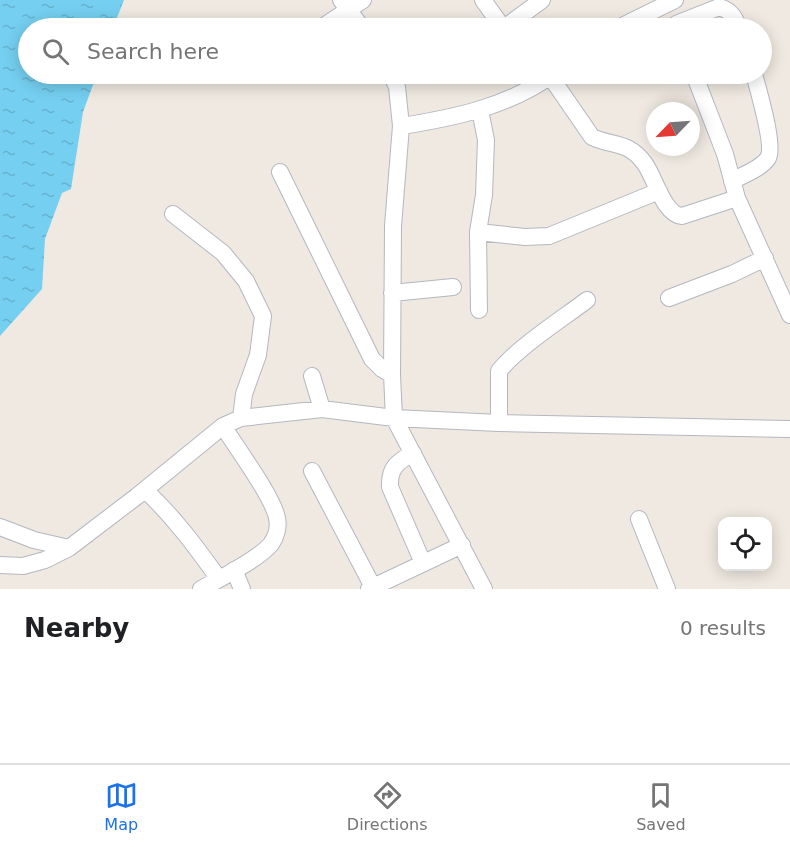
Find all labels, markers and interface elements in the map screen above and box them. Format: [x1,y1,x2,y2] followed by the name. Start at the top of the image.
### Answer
[18,18,772,84] search box
[39,35,72,68] icon: search
[87,39,219,64] text: Search here
[646,102,700,156] north arrow
[718,517,772,571] map controls
[718,517,772,571] button: locate
[24,613,129,643] text: Nearby
[680,616,766,640] text: 0 results
[104,779,138,834] tab: Map
[347,779,427,834] tab: Directions
[636,779,686,834] tab: Saved

